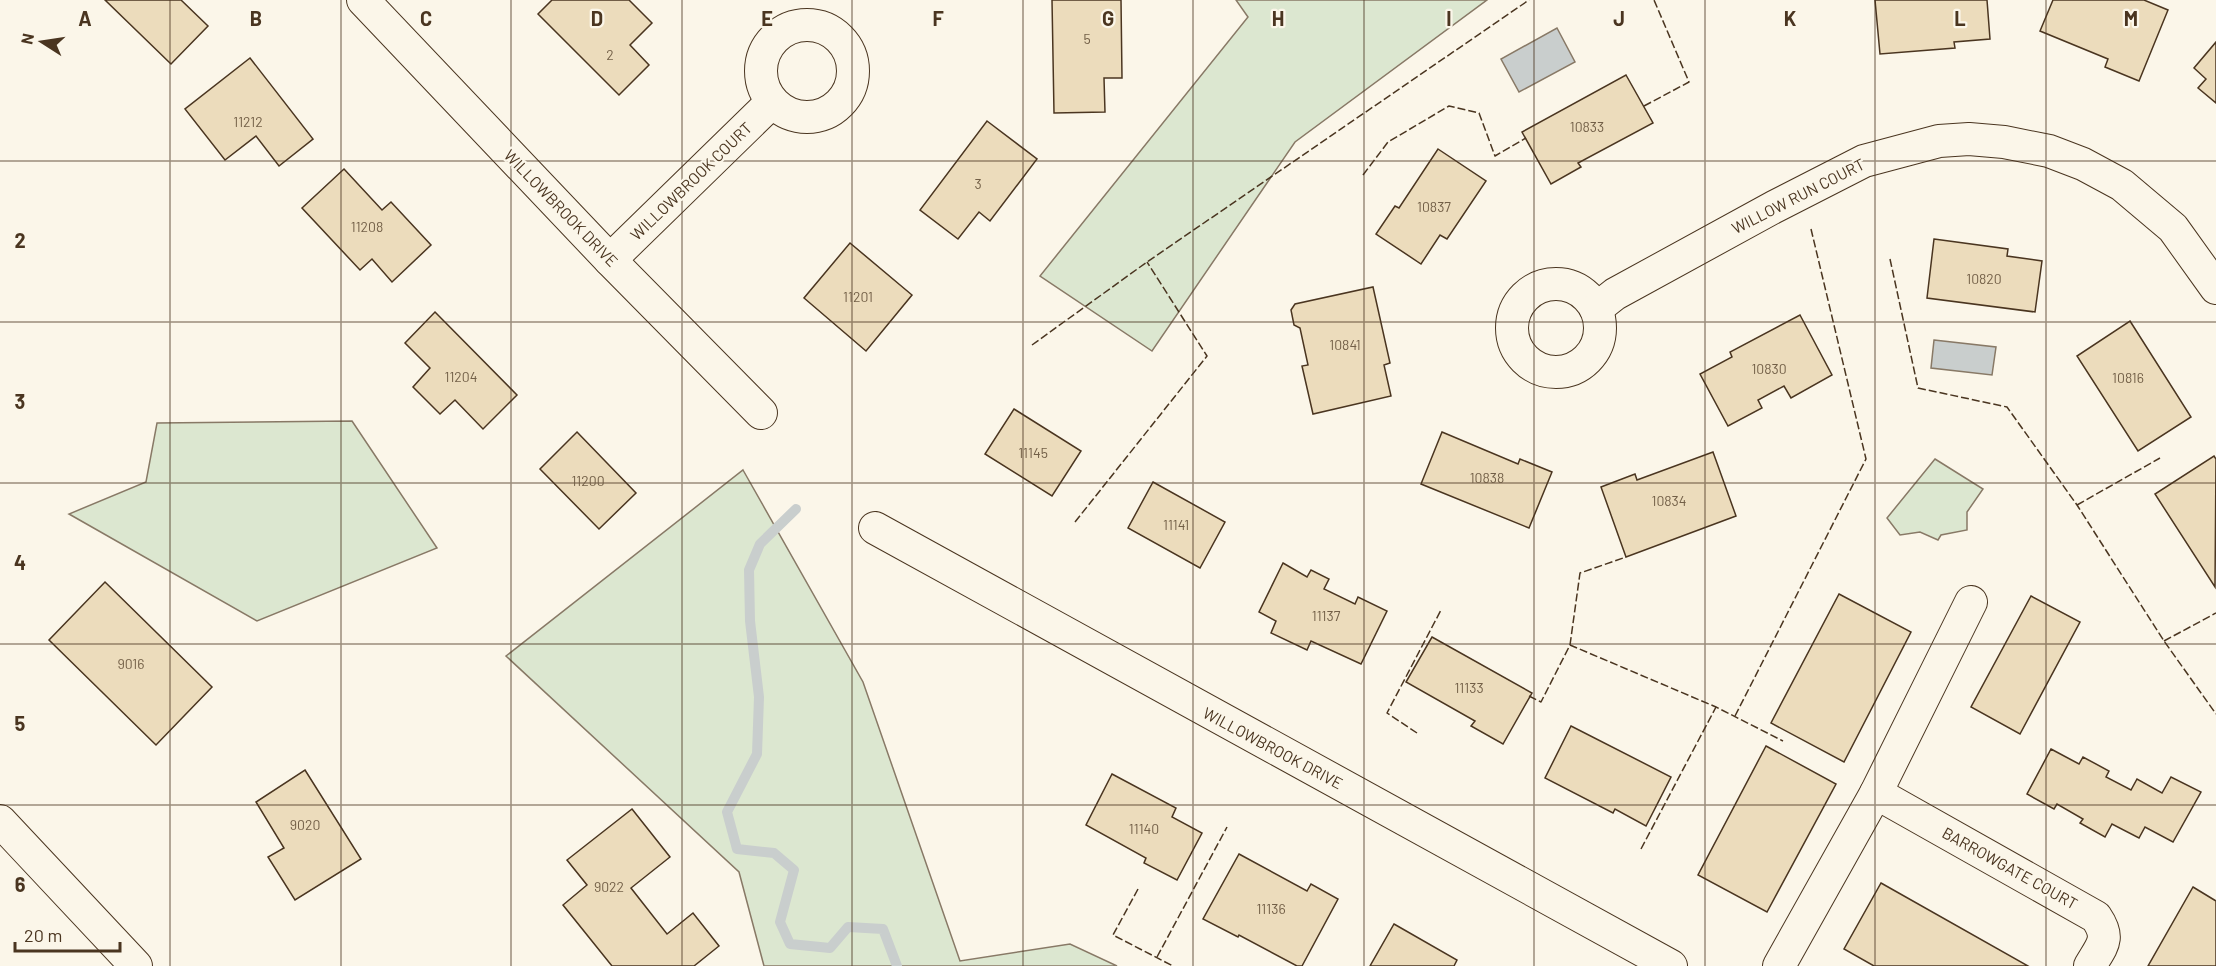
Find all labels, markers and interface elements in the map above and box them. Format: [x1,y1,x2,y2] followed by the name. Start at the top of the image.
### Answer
[78,6,92,30] text: A
[250,6,262,30] text: B
[420,6,432,30] text: C
[591,6,603,30] text: D
[761,6,773,30] text: E
[932,6,944,30] text: F
[1102,6,1114,30] text: G
[1272,6,1284,30] text: H
[1446,6,1452,30] text: I
[1613,6,1625,30] text: J
[1784,6,1797,30] text: K
[1954,6,1966,30] text: L
[2124,6,2138,30] text: M
[12,12,72,72] north arrow
[1083,30,1091,47] house number: 5
[16,32,37,46] text: N
[606,46,614,63] house number: 2
[233,113,263,130] house number: 11212
[626,118,755,244] street label: WILLOWBROOK COURT
[1570,118,1604,135] house number: 10833
[501,145,622,270] street label: WILLOWBROOK DRIVE
[1728,154,1867,237] street label: WILLOW RUN COURT
[974,175,982,192] house number: 3
[1417,198,1451,215] house number: 10837
[351,218,383,235] house number: 11208
[14,228,26,252] text: 2
[1966,270,2002,287] house number: 10820
[843,288,873,305] house number: 11201
[1329,336,1361,353] house number: 10841
[1751,360,1787,377] house number: 10830
[445,368,477,385] house number: 11204
[2112,369,2144,386] house number: 10816
[15,389,25,413] text: 3
[1018,444,1048,461] house number: 11145
[1470,469,1504,486] house number: 10838
[571,472,605,489] house number: 11200
[1651,492,1687,509] house number: 10834
[1163,516,1189,533] house number: 11141
[14,550,26,574] text: 4
[1312,607,1341,624] house number: 11137
[118,655,144,672] house number: 9016
[1454,679,1484,696] house number: 11133
[1200,703,1346,792] street label: WILLOWBROOK DRIVE
[15,711,26,735] text: 5
[290,816,320,833] house number: 9020
[1129,820,1159,837] house number: 11140
[1939,822,2081,913] street label: BARROWGATE COURT
[15,872,26,896] text: 6
[594,878,624,895] house number: 9022
[1256,900,1286,917] house number: 11136
[15,915,120,953] scale bar
[24,924,62,946] text: 20 m

